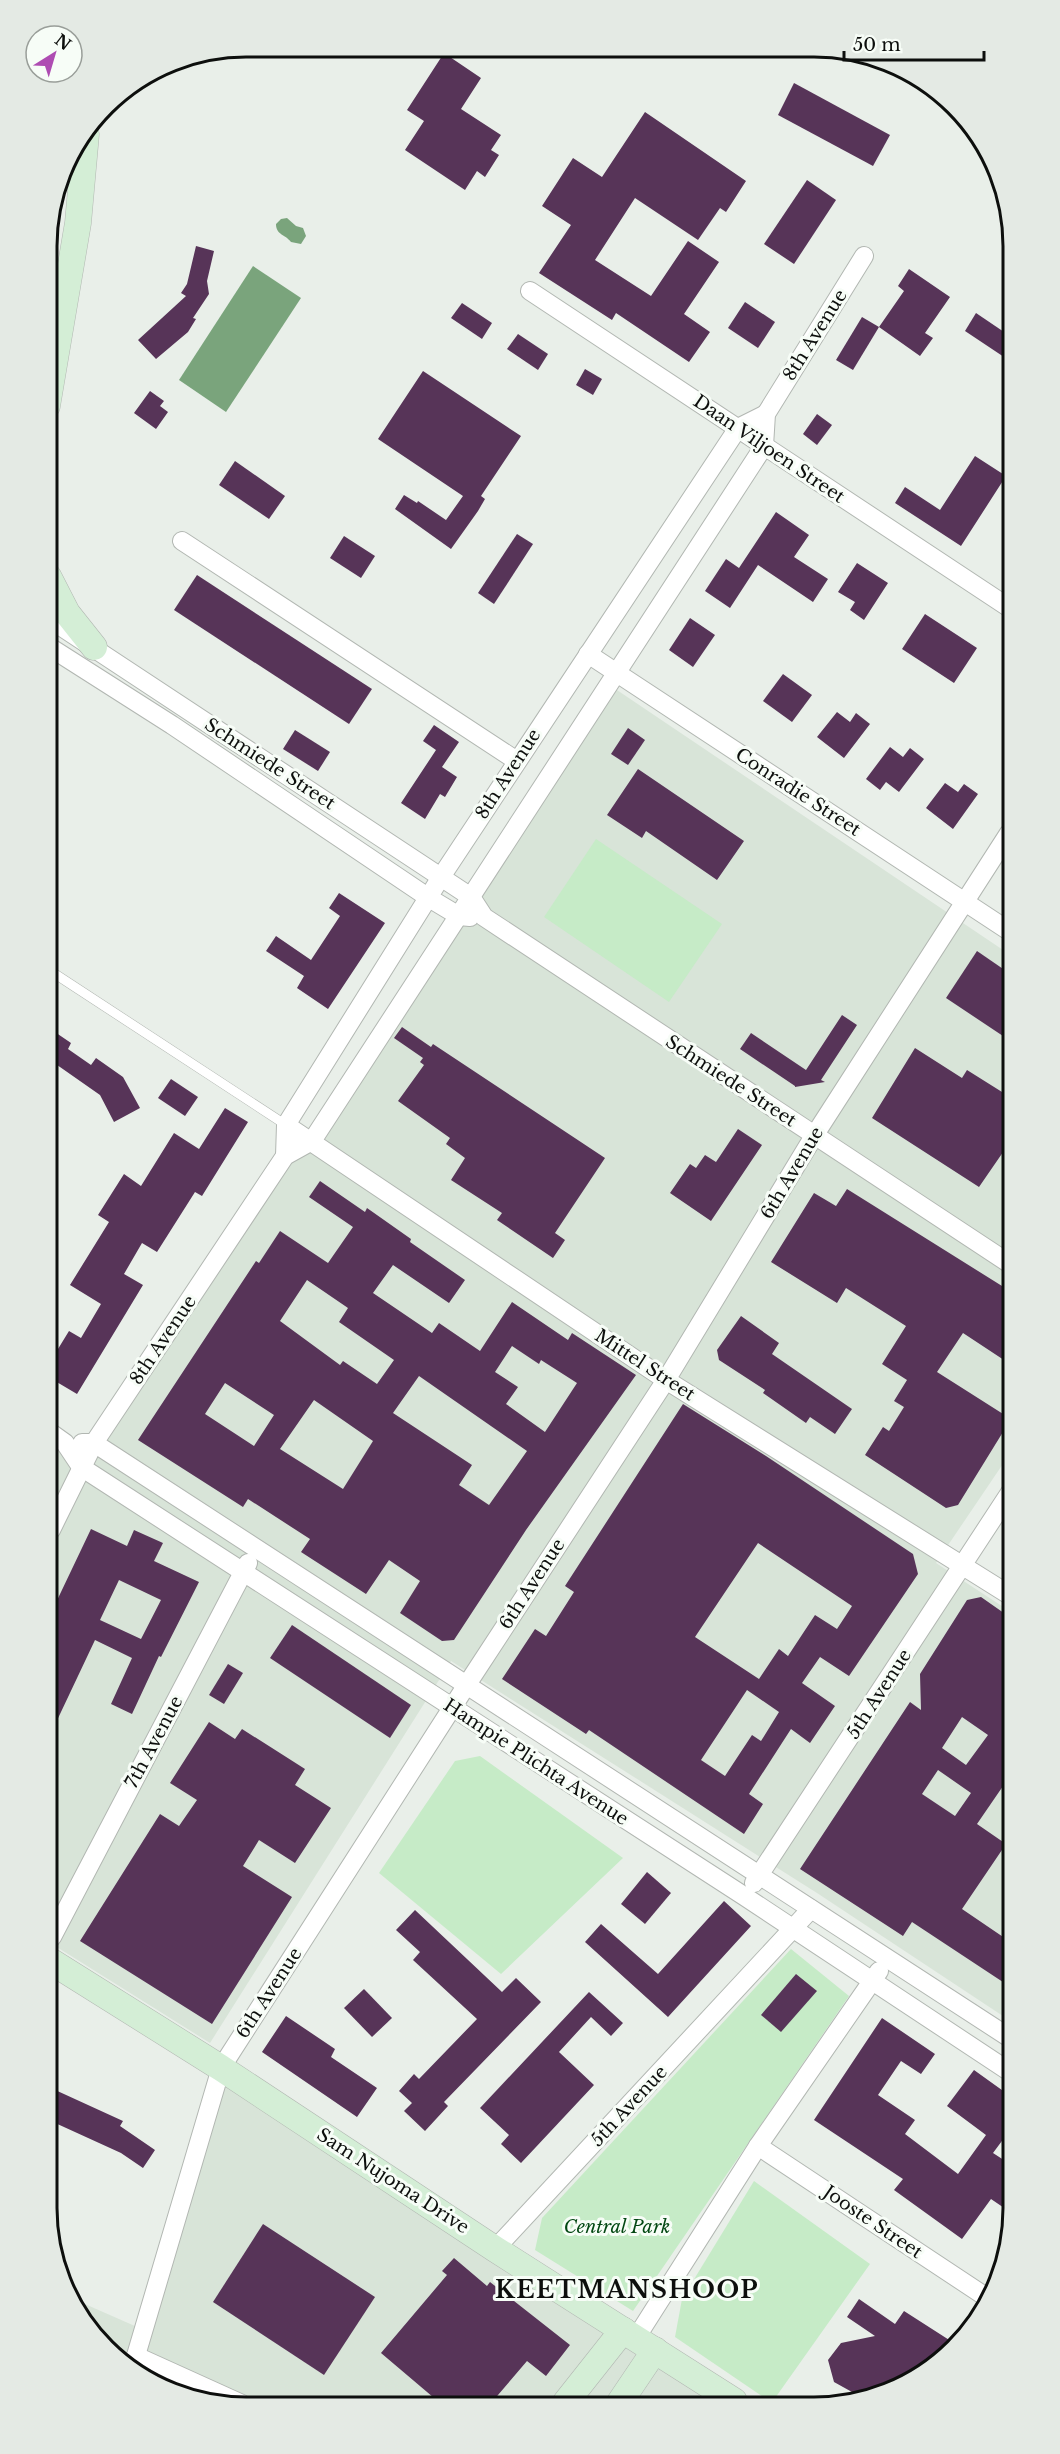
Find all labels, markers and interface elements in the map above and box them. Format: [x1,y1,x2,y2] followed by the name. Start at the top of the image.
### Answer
[24,24,84,84] north arrow
[844,24,984,62] scale bar
[51,30,75,55] text: N
[853,34,901,56] text: 50 m
[778,285,852,385] street label: 8th Avenue
[689,390,849,508] street label: Daan Viljoen Street
[201,714,340,814] street label: Schmiede Street
[471,725,545,823] street label: 8th Avenue
[731,743,865,841] street label: Conradie Street
[662,1031,801,1131] street label: Schmiede Street
[756,1123,828,1223] street label: 6th Avenue
[125,1291,201,1389] street label: 8th Avenue
[591,1325,699,1406] street label: Mittel Street
[495,1534,569,1634] street label: 6th Avenue
[842,1645,916,1743] street label: 5th Avenue
[121,1692,187,1792] street label: 7th Avenue
[440,1694,632,1830] street label: Hampie Plichta Avenue
[232,1943,306,2043] street label: 6th Avenue
[586,2061,672,2151] street label: 5th Avenue
[313,2124,473,2238] street label: Sam Nujoma Drive
[818,2180,927,2263] street label: Jooste Street
[564,2216,670,2238] park label: Central Park
[495,2275,759,2304] district label: KEETMANSHOOP

